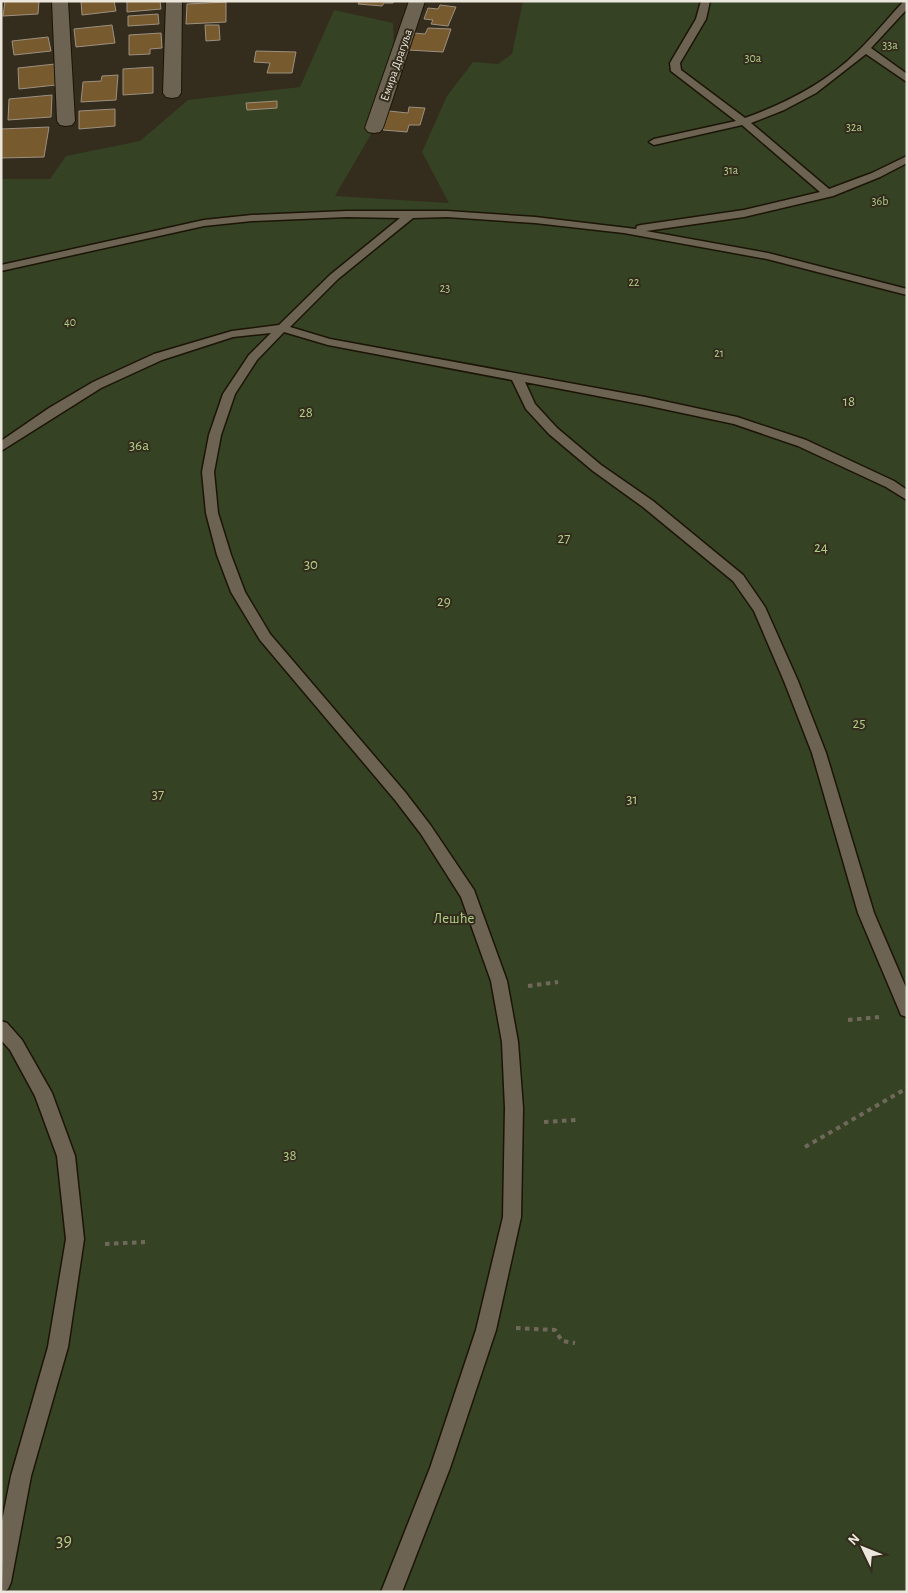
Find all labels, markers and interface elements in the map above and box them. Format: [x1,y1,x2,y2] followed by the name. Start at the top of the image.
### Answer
[378,27,415,103] street label: Емира Драгуља
[882,39,898,51] park label: 33a
[745,52,762,64] park label: 30a
[846,121,862,133] park label: 32a
[724,164,739,176] park label: 31a
[872,195,888,207] park label: 36b
[629,276,640,288] park label: 22
[440,282,450,294] park label: 23
[64,316,76,328] park label: 40
[714,347,724,359] park label: 21
[843,394,855,409] park label: 18
[299,405,313,420] park label: 28
[129,438,149,453] park label: 36a
[557,531,571,546] park label: 27
[814,540,828,555] park label: 24
[304,557,318,572] park label: 30
[437,594,451,609] park label: 29
[852,716,866,731] park label: 25
[152,787,164,802] park label: 37
[626,792,638,807] park label: 31
[434,911,475,926] park label: Лешће
[283,1148,297,1163] park label: 38
[838,1523,888,1573] north arrow
[846,1531,863,1548] text: N
[56,1532,72,1550] park label: 39

